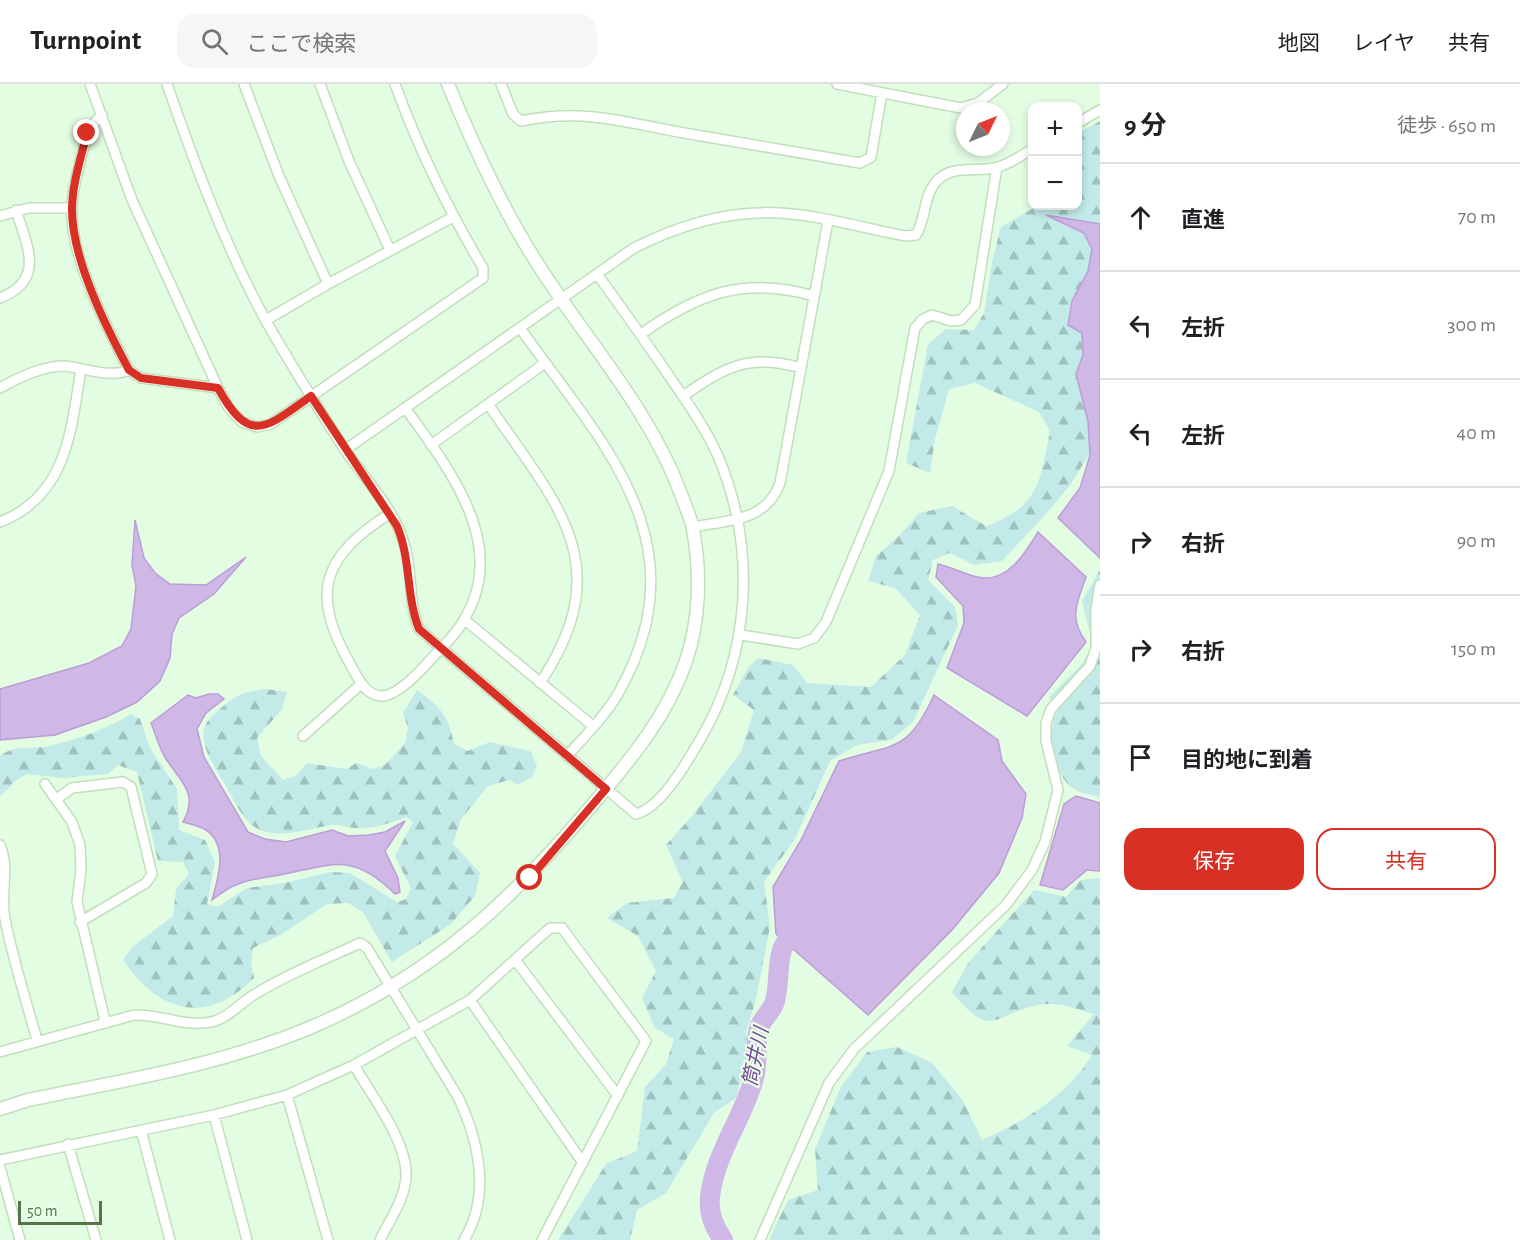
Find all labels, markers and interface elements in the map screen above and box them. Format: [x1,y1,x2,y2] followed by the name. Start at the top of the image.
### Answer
[177,14,597,68] search box
[198,25,231,58] icon: search
[30,27,141,55] text: Turnpoint
[246,33,356,55] text: ここで検索
[1278,33,1320,54] text: 地図
[1353,33,1415,54] text: レイヤ
[1448,33,1490,54] text: 共有
[956,102,1010,156] north arrow
[1028,102,1082,210] map controls
[1028,102,1082,156] button: +
[1124,113,1166,139] text: 9 分
[1397,116,1496,136] text: 徒歩 · 650 m
[73,119,99,145] route end
[1028,156,1082,210] button: −
[1124,201,1157,234] icon: ahead
[1458,207,1496,227] text: 70 m
[1181,209,1225,231] text: 直進
[1124,309,1157,342] icon: left
[1447,315,1496,335] text: 300 m
[1181,317,1225,339] text: 左折
[1124,417,1157,450] icon: left
[1457,423,1496,443] text: 40 m
[1181,425,1225,447] text: 左折
[1124,525,1157,558] icon: right
[1457,531,1496,551] text: 90 m
[1181,533,1225,555] text: 右折
[1124,633,1157,666] icon: right
[1451,639,1496,659] text: 150 m
[1181,641,1225,663] text: 右折
[1124,741,1157,774] icon: arrive
[1181,749,1313,771] text: 目的地に到着
[1124,828,1304,890] button: 保存
[1316,828,1496,890] button: 共有
[516,864,542,890] route start
[739,1023,772,1088] water label: 筒井川
[18,1198,102,1226] scale bar
[27,1203,58,1219] text: 50 m

